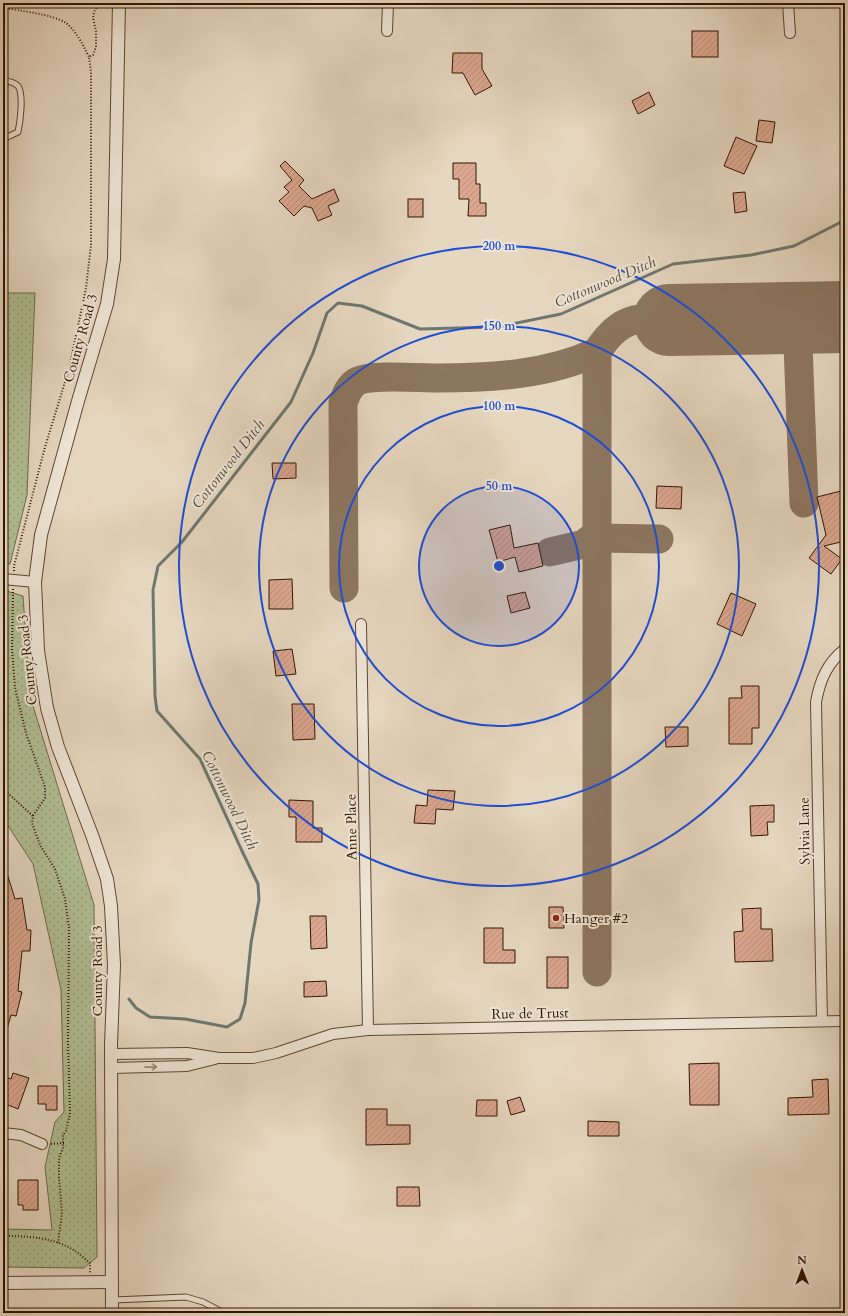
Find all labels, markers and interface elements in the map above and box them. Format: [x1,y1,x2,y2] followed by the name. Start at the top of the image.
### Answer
[483,238,516,254] text: 200 m
[551,251,659,312] water label: Cottonwood Ditch
[59,292,102,385] street label: County Road 3
[483,318,516,334] text: 150 m
[483,398,516,414] text: 100 m
[187,415,270,513] water label: Cottonwood Ditch
[486,478,513,494] text: 50 m
[492,559,506,573] centre of rings
[13,614,42,706] street label: County Road 3
[197,747,263,854] water label: Cottonwood Ditch
[341,794,362,860] street label: Anne Place
[794,797,815,865] street label: Sylvia Lane
[564,909,628,928] place label: Hanger #2
[551,913,561,923] marker: Hanger #2
[88,925,107,1017] street label: County Road 3
[491,1003,569,1024] street label: Rue de Trust
[144,1063,157,1071] one-way arrow
[782,1250,822,1290] north arrow
[797,1253,807,1268] text: N

